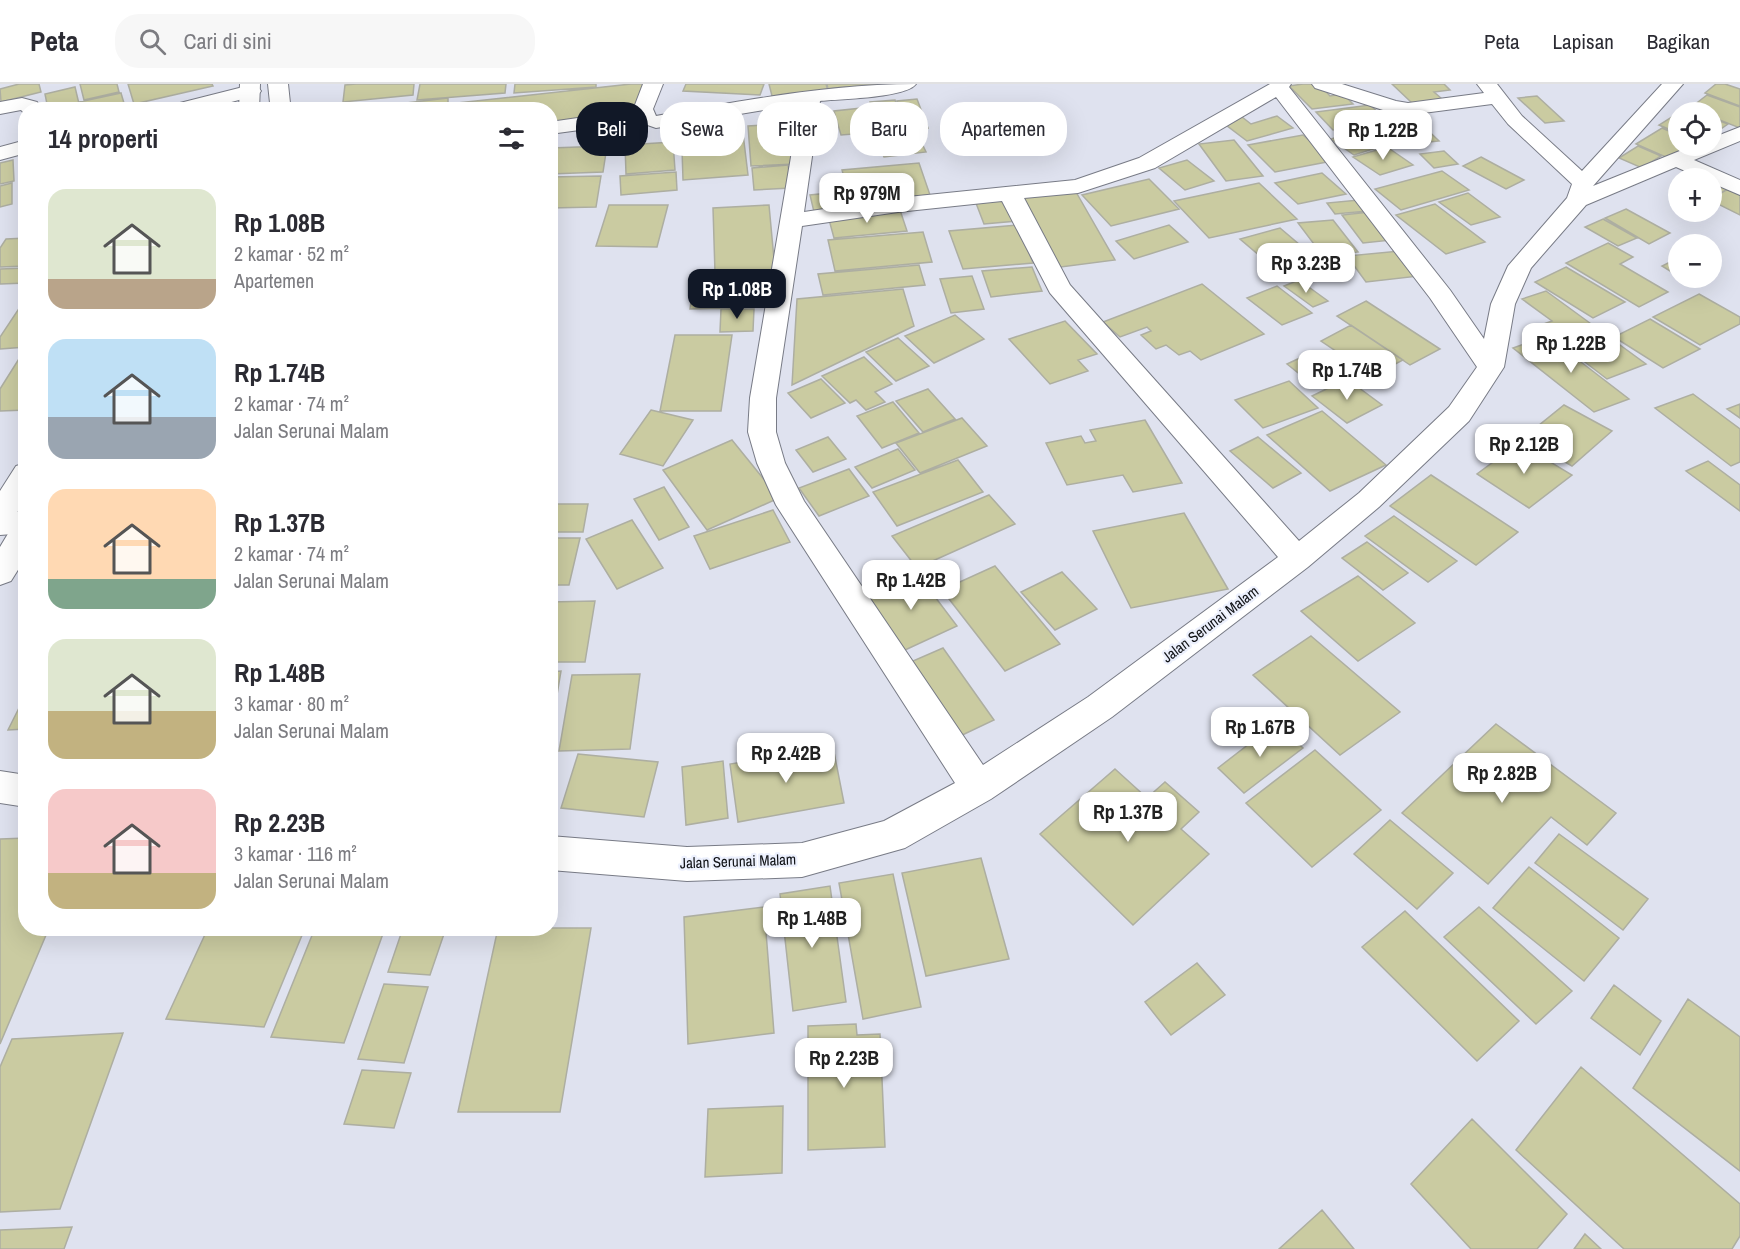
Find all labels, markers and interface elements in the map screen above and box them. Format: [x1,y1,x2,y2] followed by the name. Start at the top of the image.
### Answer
[115,14,535,68] search box
[30,22,79,60] text: Peta
[136,25,169,58] icon: search
[184,26,272,56] text: Cari di sini
[1484,27,1520,56] text: Peta
[1553,27,1614,56] text: Lapisan
[1647,27,1710,56] text: Bagikan
[576,102,648,156] chip: Beli
[660,102,745,156] chip: Sewa
[757,102,838,156] chip: Filter
[850,102,928,156] chip: Baru
[940,102,1067,156] chip: Apartemen
[1668,102,1722,288] map controls
[1668,102,1722,156] button: locate
[1321,110,1445,161] pin: Rp 1.22B
[1348,116,1418,143] text: Rp 1.22B
[48,121,158,156] text: 14 properti
[495,122,528,155] icon: filters
[1668,168,1722,222] button: +
[812,173,922,224] pin: Rp 979M
[833,179,901,206] text: Rp 979M
[234,205,325,240] text: Rp 1.08B
[96,213,168,285] icon: home
[1668,234,1722,288] button: −
[234,240,349,267] text: 2 kamar · 52 m²
[1244,243,1368,294] pin: Rp 3.23B
[1271,249,1341,276] text: Rp 3.23B
[234,267,314,294] text: Apartemen
[675,269,799,320] pin: Rp 1.08B
[702,275,772,302] text: Rp 1.08B
[1509,323,1633,374] pin: Rp 1.22B
[1536,329,1606,356] text: Rp 1.22B
[1285,350,1409,401] pin: Rp 1.74B
[234,355,325,390] text: Rp 1.74B
[1312,356,1382,383] text: Rp 1.74B
[96,363,168,435] icon: home
[234,390,349,417] text: 2 kamar · 74 m²
[234,417,389,444] text: Jalan Serunai Malam
[1462,424,1586,475] pin: Rp 2.12B
[1489,430,1559,457] text: Rp 2.12B
[234,505,325,540] text: Rp 1.37B
[96,513,168,585] icon: home
[234,540,349,567] text: 2 kamar · 74 m²
[849,560,973,611] pin: Rp 1.42B
[876,566,946,593] text: Rp 1.42B
[234,567,389,594] text: Jalan Serunai Malam
[1157,581,1263,667] street label: Jalan Serunai Malam
[234,655,325,690] text: Rp 1.48B
[96,663,168,735] icon: home
[234,690,349,717] text: 3 kamar · 80 m²
[1198,707,1322,758] pin: Rp 1.67B
[1225,713,1295,740] text: Rp 1.67B
[234,717,389,744] text: Jalan Serunai Malam
[724,733,848,784] pin: Rp 2.42B
[751,739,821,766] text: Rp 2.42B
[1440,753,1564,804] pin: Rp 2.82B
[1467,759,1537,786] text: Rp 2.82B
[1066,792,1190,843] pin: Rp 1.37B
[1093,798,1163,825] text: Rp 1.37B
[234,805,325,840] text: Rp 2.23B
[96,813,168,885] icon: home
[234,840,357,867] text: 3 kamar · 116 m²
[680,848,796,874] street label: Jalan Serunai Malam
[234,867,389,894] text: Jalan Serunai Malam
[750,898,874,949] pin: Rp 1.48B
[777,904,847,931] text: Rp 1.48B
[782,1038,906,1089] pin: Rp 2.23B
[809,1044,879,1071] text: Rp 2.23B

